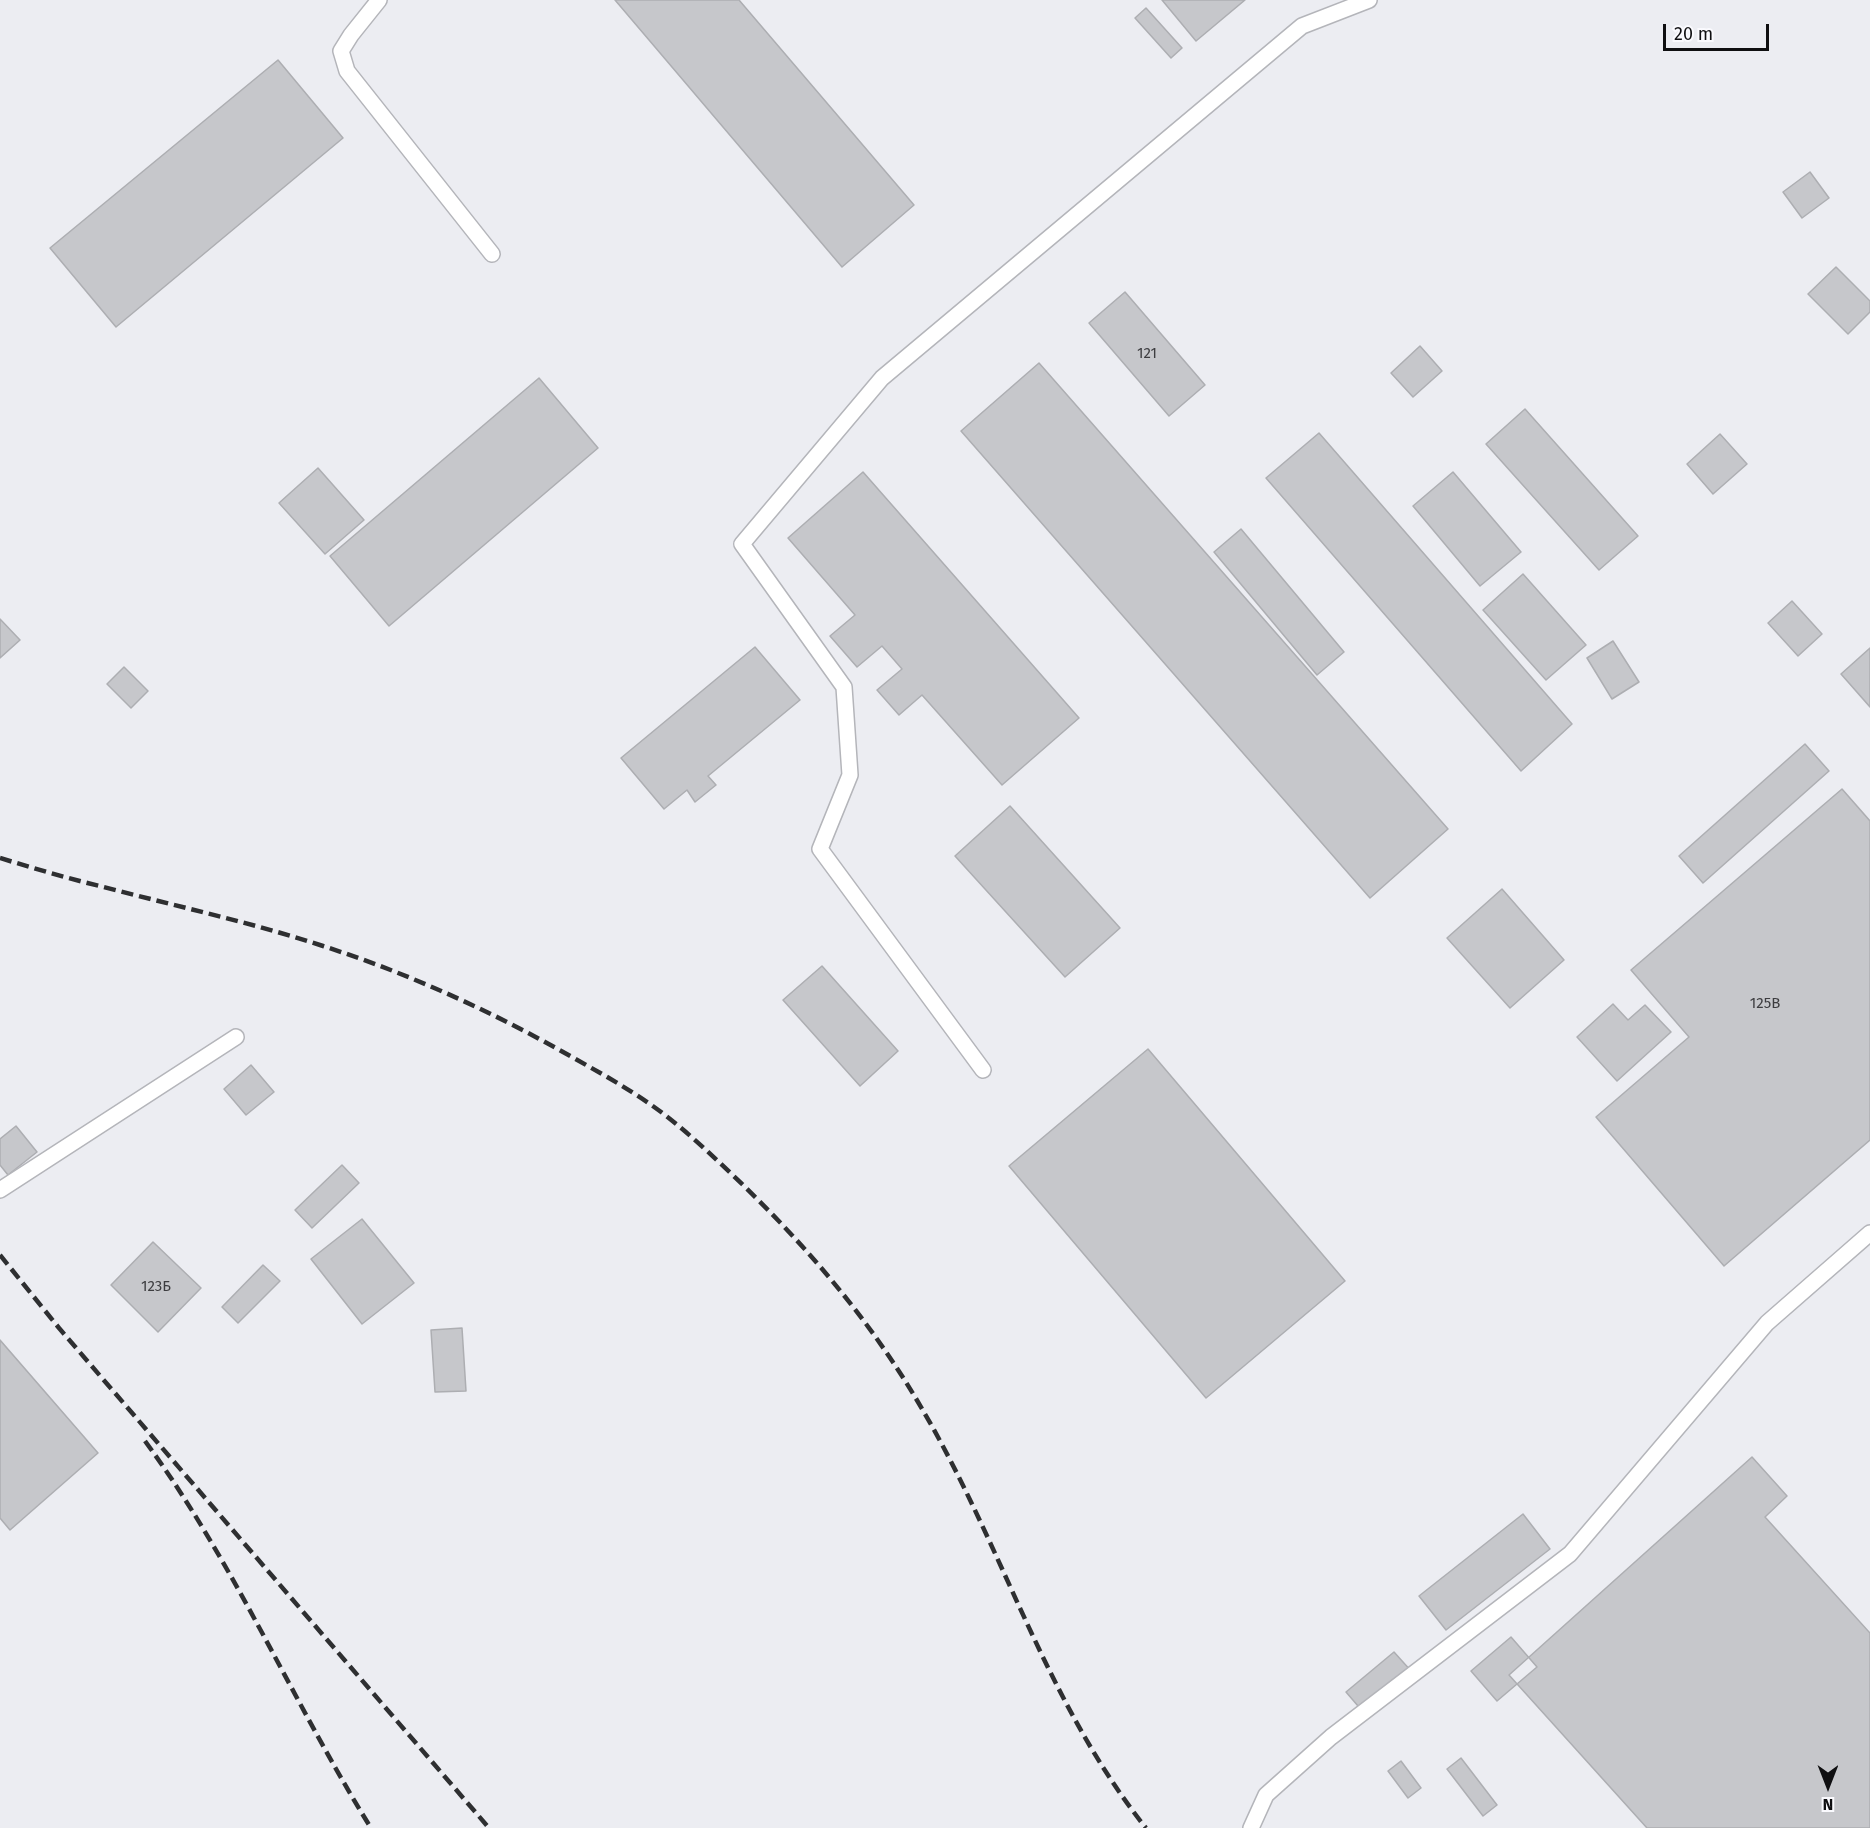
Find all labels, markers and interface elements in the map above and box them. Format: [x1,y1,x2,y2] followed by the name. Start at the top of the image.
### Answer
[1666,12,1772,50] scale bar
[1674,23,1713,45] text: 20 m
[1137,345,1157,363] house number: 121
[1750,995,1780,1013] house number: 125В
[141,1278,171,1296] house number: 123Б
[1798,1756,1858,1816] north arrow
[1823,1795,1833,1814] text: N

